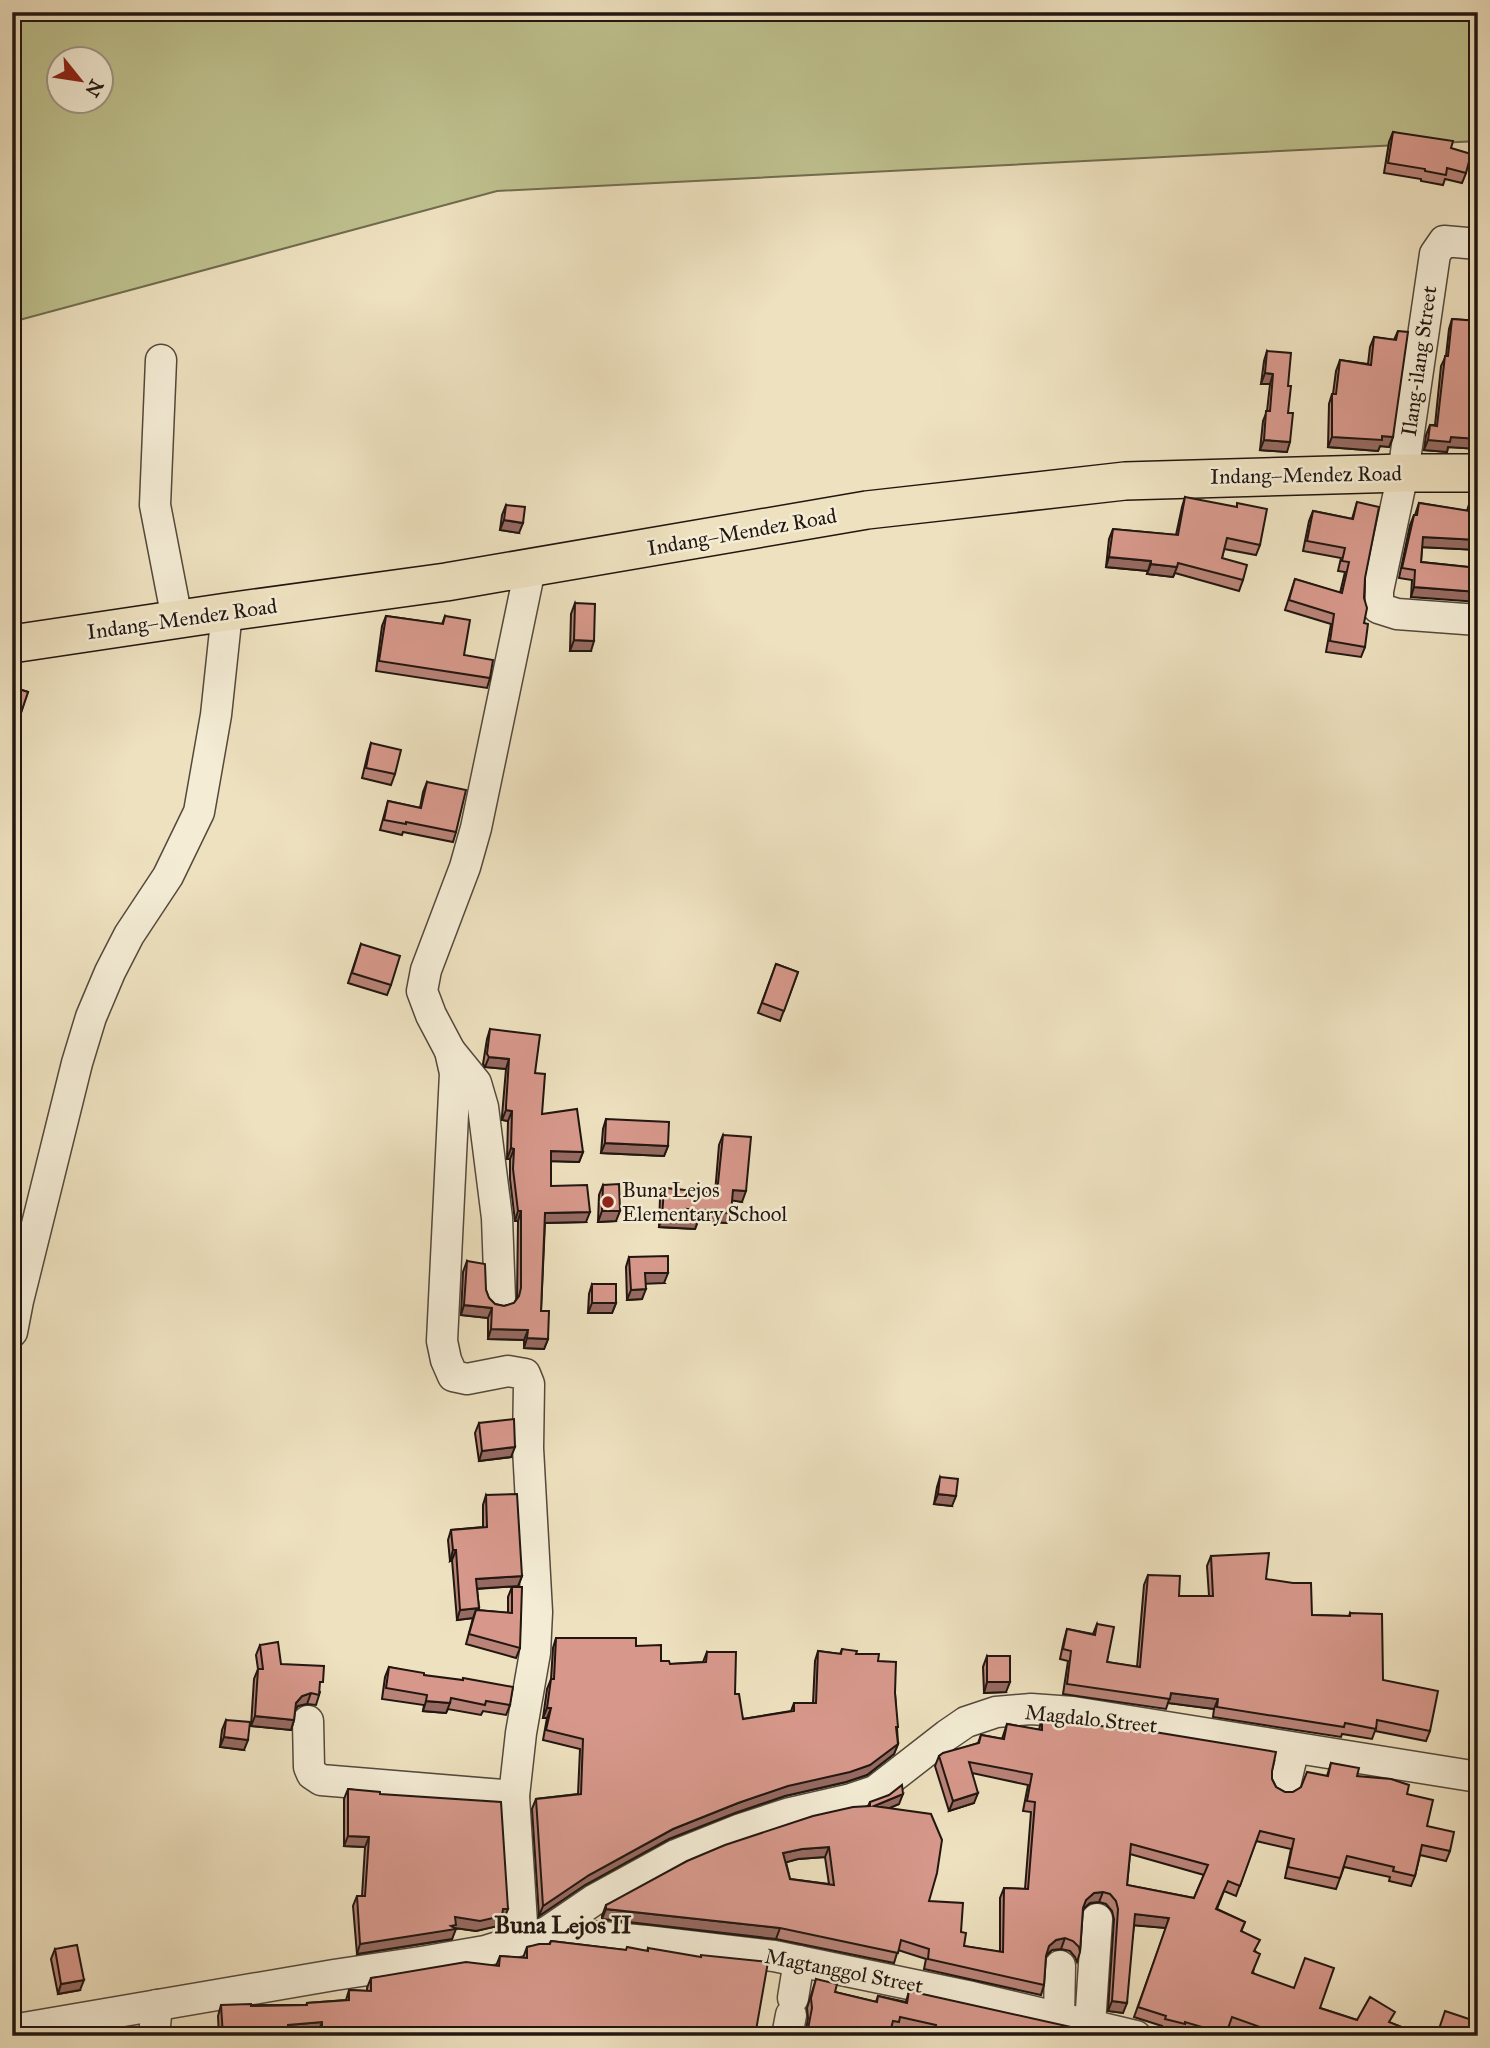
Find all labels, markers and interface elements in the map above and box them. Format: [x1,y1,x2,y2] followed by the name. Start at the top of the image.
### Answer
[46,46,116,116] north arrow
[80,76,108,101] text: N
[1396,284,1442,438] street label: Ilang-ilang Street
[1210,460,1403,490] street label: Indang–Mendez Road
[645,502,839,561] street label: Indang–Mendez Road
[85,593,279,645] street label: Indang–Mendez Road
[622,1177,787,1227] place label: Buna Lejos Elementary School
[600,1194,616,1210] marker: Buna Lejos Elementary School
[1024,1699,1159,1739] street label: Magdalo Street
[494,1910,632,1940] district label: Buna Lejos II
[763,1943,926,1999] street label: Magtanggol Street

